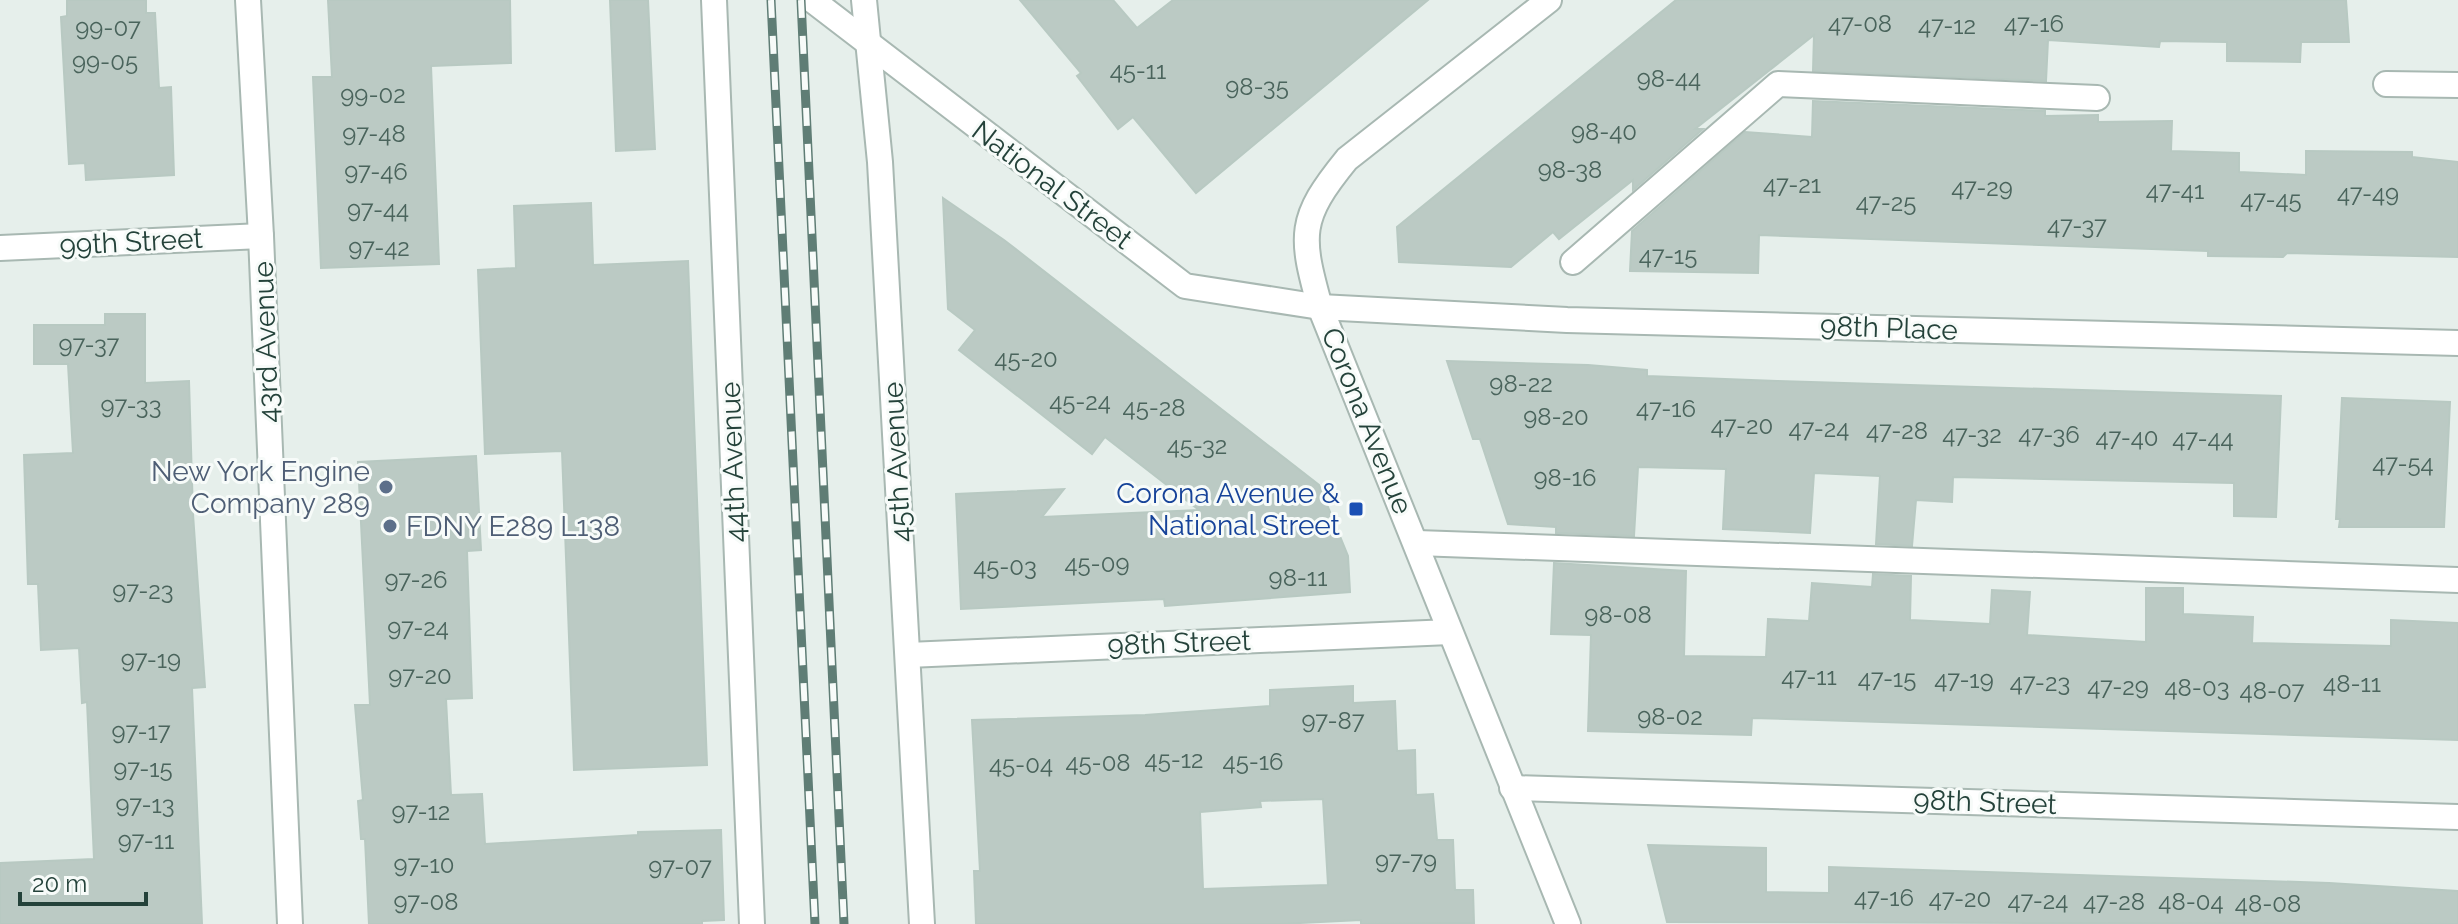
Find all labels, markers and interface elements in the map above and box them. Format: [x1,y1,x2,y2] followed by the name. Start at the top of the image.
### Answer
[1828,9,1892,38] house number: 47-08
[2004,9,2064,38] house number: 47-16
[1918,11,1976,40] house number: 47-12
[75,13,141,42] house number: 99-07
[72,47,138,76] house number: 99-05
[1110,56,1166,85] house number: 45-11
[1637,64,1701,93] house number: 98-44
[1225,72,1289,101] house number: 98-35
[340,80,406,109] house number: 99-02
[965,114,1139,256] street label: National Street
[1571,117,1637,146] house number: 98-40
[342,119,406,148] house number: 97-48
[1538,155,1602,184] house number: 98-38
[344,157,408,186] house number: 97-46
[1763,170,1821,199] house number: 47-21
[1951,173,2013,202] house number: 47-29
[2146,176,2204,205] house number: 47-41
[2337,179,2399,208] house number: 47-49
[2240,185,2302,214] house number: 47-45
[1856,188,1916,217] house number: 47-25
[347,195,409,224] house number: 97-44
[2047,211,2107,240] house number: 47-37
[59,222,204,262] street label: 99th Street
[348,233,410,262] house number: 97-42
[1639,241,1697,270] house number: 47-15
[247,261,285,423] street label: 43rd Avenue
[1820,309,1958,347] street label: 98th Place
[1315,323,1419,519] street label: Corona Avenue
[59,330,120,359] house number: 97-37
[994,344,1058,373] house number: 45-20
[1489,369,1553,398] house number: 98-22
[714,381,752,543] street label: 44th Avenue
[876,381,918,543] street label: 45th Avenue
[1049,387,1111,416] house number: 45-24
[101,391,161,420] house number: 97-33
[1123,393,1185,422] house number: 45-28
[1636,394,1696,423] house number: 47-16
[1523,402,1589,431] house number: 98-20
[1711,411,1773,440] house number: 47-20
[1789,414,1849,443] house number: 47-24
[1866,416,1928,445] house number: 47-28
[1942,420,2002,449] house number: 47-32
[2018,420,2080,449] house number: 47-36
[2096,423,2158,452] house number: 47-40
[2172,424,2234,453] house number: 47-44
[1167,431,1227,460] house number: 45-32
[2372,449,2434,478] house number: 47-54
[151,455,370,520] place label: New York Engine Company 289
[1533,463,1597,492] house number: 98-16
[1116,477,1341,542] place label: Corona Avenue & National Street
[377,478,395,496] marker: New York Engine Company 289
[1347,500,1365,518] marker: Corona Avenue & National Street
[406,510,620,543] place label: FDNY E289 L138
[381,517,399,535] marker: FDNY E289 L138
[1065,549,1129,578] house number: 45-09
[973,552,1037,581] house number: 45-03
[1269,563,1327,592] house number: 98-11
[384,565,448,594] house number: 97-26
[112,576,174,605] house number: 97-23
[1584,600,1652,629] house number: 98-08
[387,613,449,642] house number: 97-24
[1107,624,1252,662] street label: 98th Street
[121,645,181,674] house number: 97-19
[388,661,452,690] house number: 97-20
[1781,662,1837,691] house number: 47-11
[1858,664,1916,693] house number: 47-15
[1934,665,1994,694] house number: 47-19
[2010,668,2070,697] house number: 47-23
[2323,669,2381,698] house number: 48-11
[2087,672,2149,701] house number: 47-29
[2165,673,2229,702] house number: 48-03
[2240,676,2305,705] house number: 48-07
[1637,702,1703,731] house number: 98-02
[1301,706,1365,735] house number: 97-87
[112,717,171,746] house number: 97-17
[1145,745,1203,774] house number: 45-12
[1223,747,1283,776] house number: 45-16
[1065,748,1131,777] house number: 45-08
[989,750,1053,779] house number: 45-04
[113,754,173,783] house number: 97-15
[1913,783,2058,821] street label: 98th Street
[115,790,175,819] house number: 97-13
[392,797,450,826] house number: 97-12
[118,826,174,855] house number: 97-11
[1375,846,1437,875] house number: 97-79
[394,850,454,879] house number: 97-10
[648,852,712,881] house number: 97-07
[20,856,146,906] scale bar
[32,869,87,898] text: 20 m
[1854,883,1914,912] house number: 47-16
[1929,884,1991,913] house number: 47-20
[2008,886,2068,915] house number: 47-24
[393,887,459,916] house number: 97-08
[2083,887,2145,916] house number: 47-28
[2158,887,2224,916] house number: 48-04
[2235,889,2301,918] house number: 48-08

